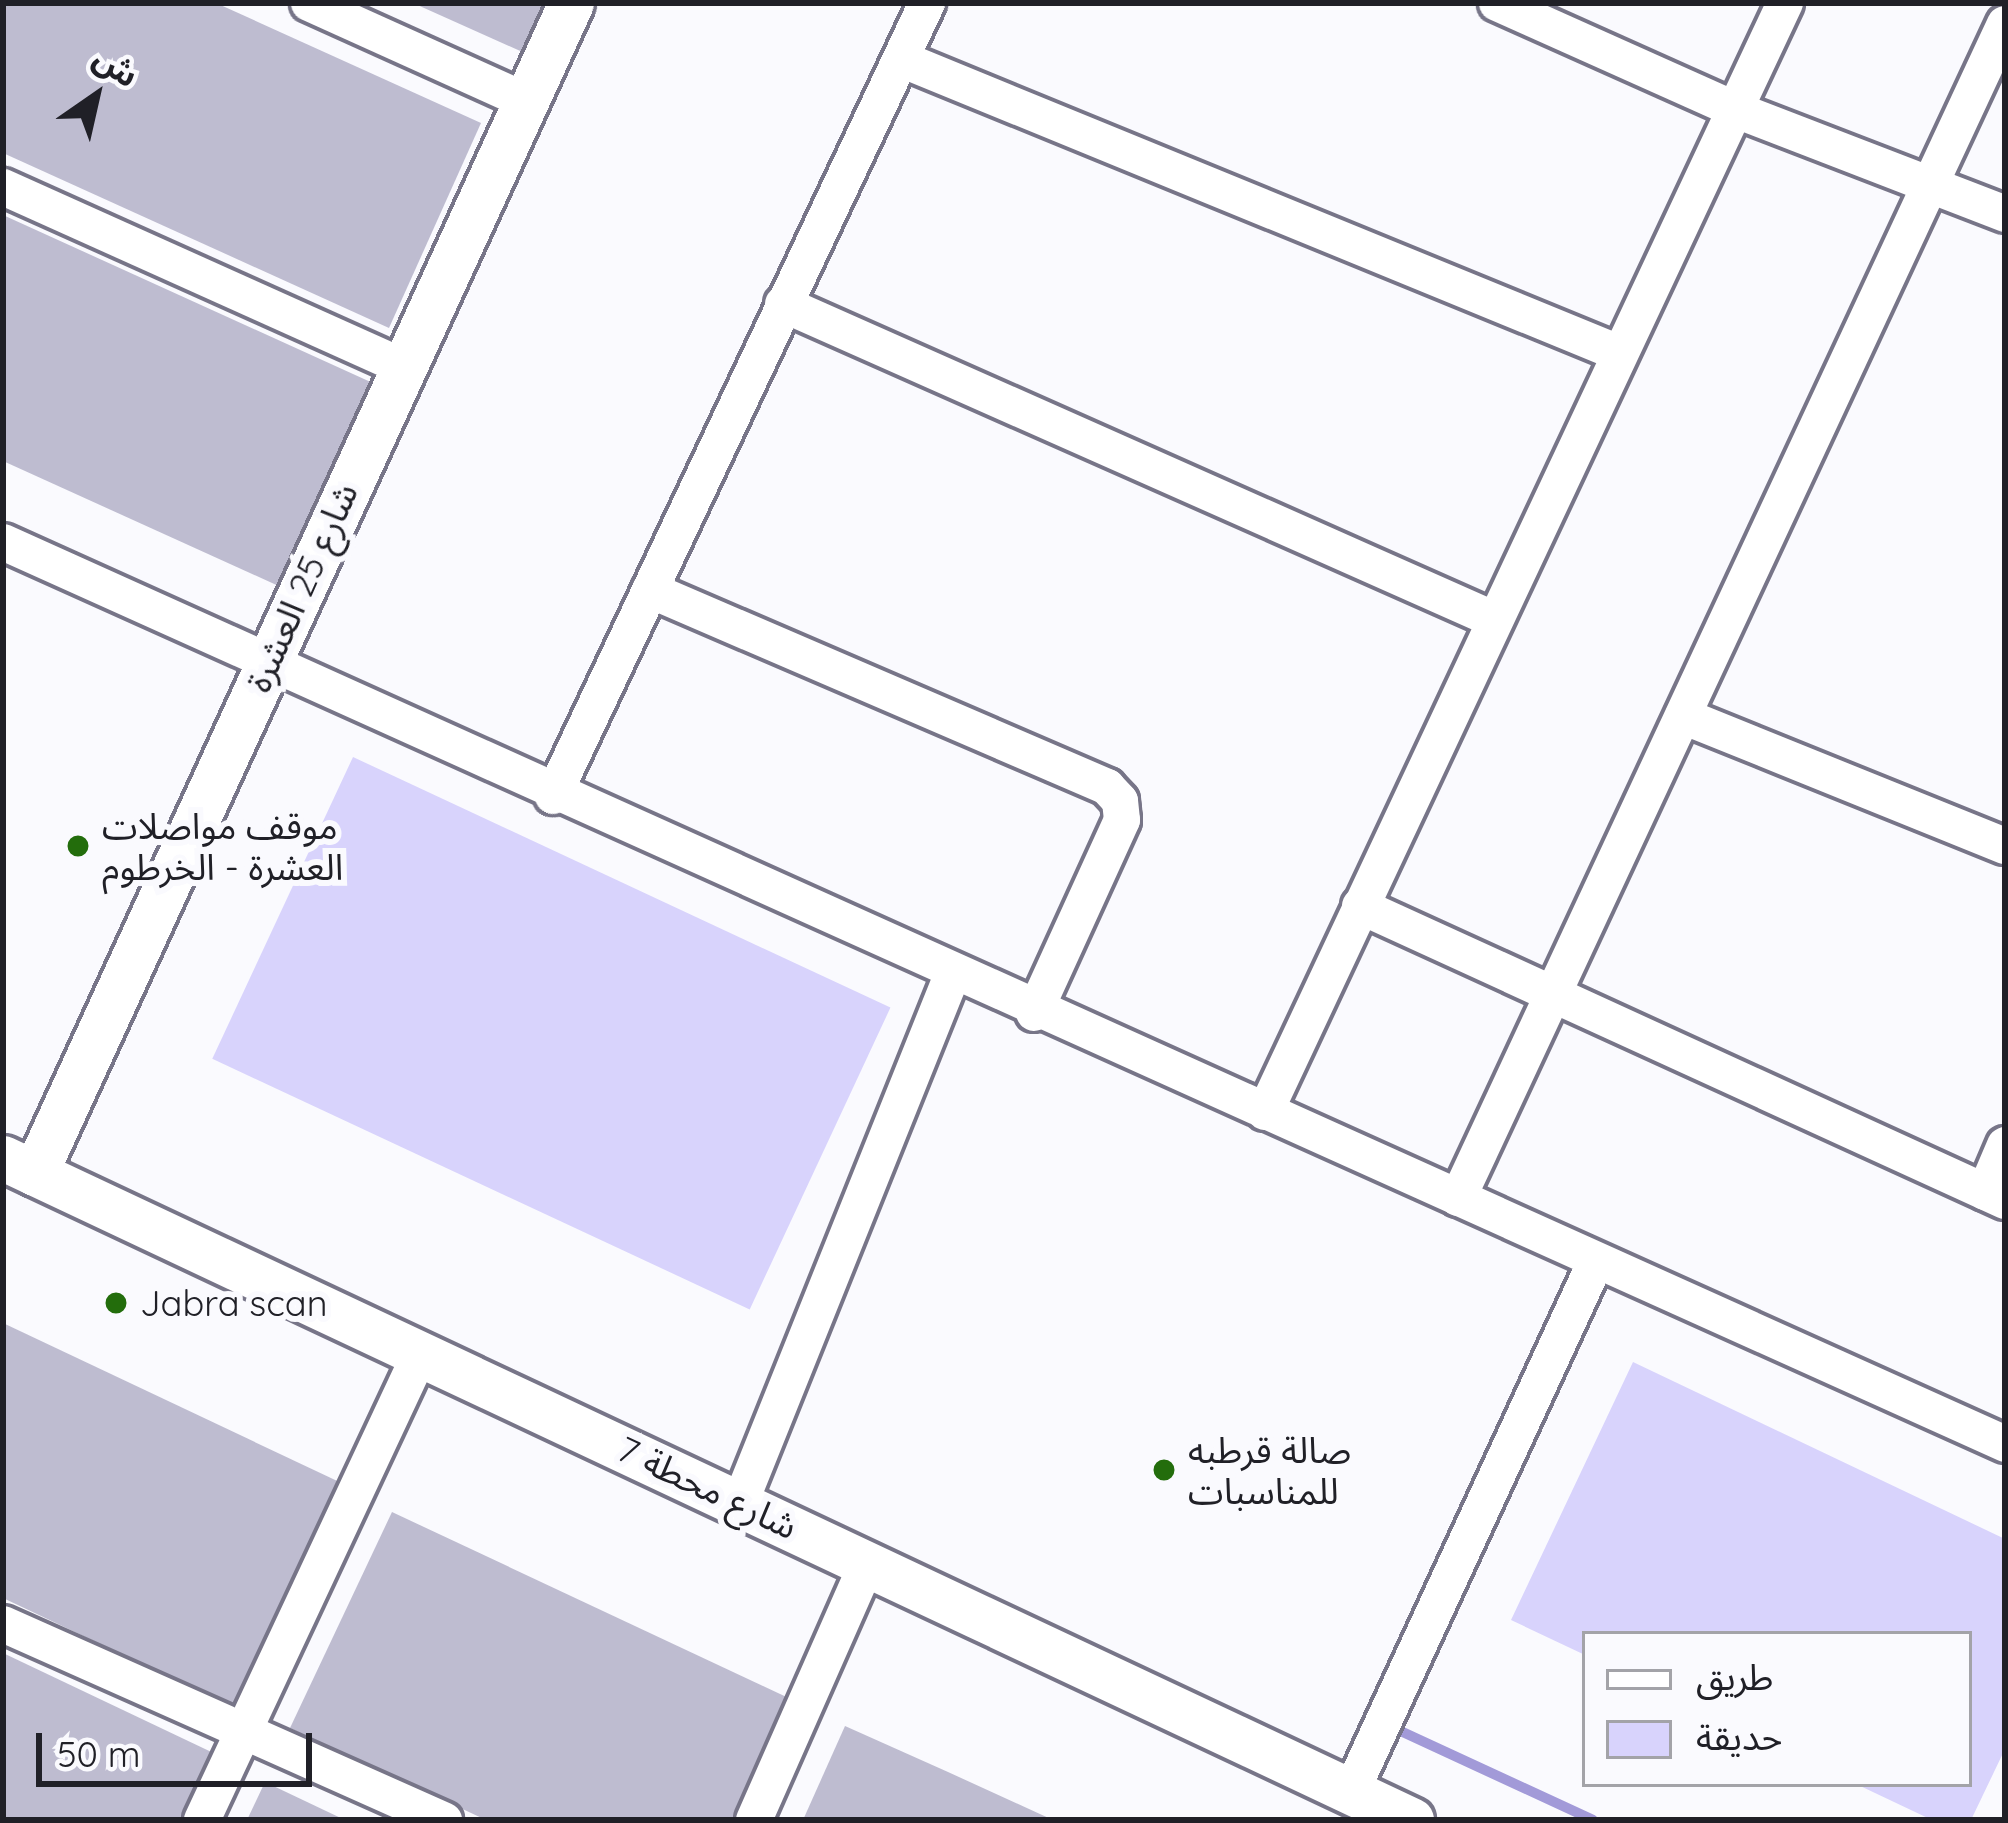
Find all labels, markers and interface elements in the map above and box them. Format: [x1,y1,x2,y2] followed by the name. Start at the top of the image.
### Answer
[36,36,156,156] north arrow
[86,36,147,95] text: ش
[236,476,366,698] street label: شارع 25 العشرة
[102,803,343,888] place label: موقف مواصلات العشرة - الخرطوم
[65,833,91,859] marker: موقف مواصلات العشرة - الخرطوم
[140,1281,327,1325] place label: Jabra scan
[103,1290,129,1316] marker: Jabra scan
[611,1427,805,1547] street label: شارع محطة 7
[1188,1427,1351,1512] place label: صالة قرطبه للمناسبات
[1151,1457,1177,1483] marker: صالة قرطبه للمناسبات
[1582,1631,1972,1787] legend
[1696,1654,1773,1699] text: طريق
[42,1709,318,1783] scale bar
[1696,1714,1782,1759] text: حديقة
[57,1731,141,1776] text: 50 m

